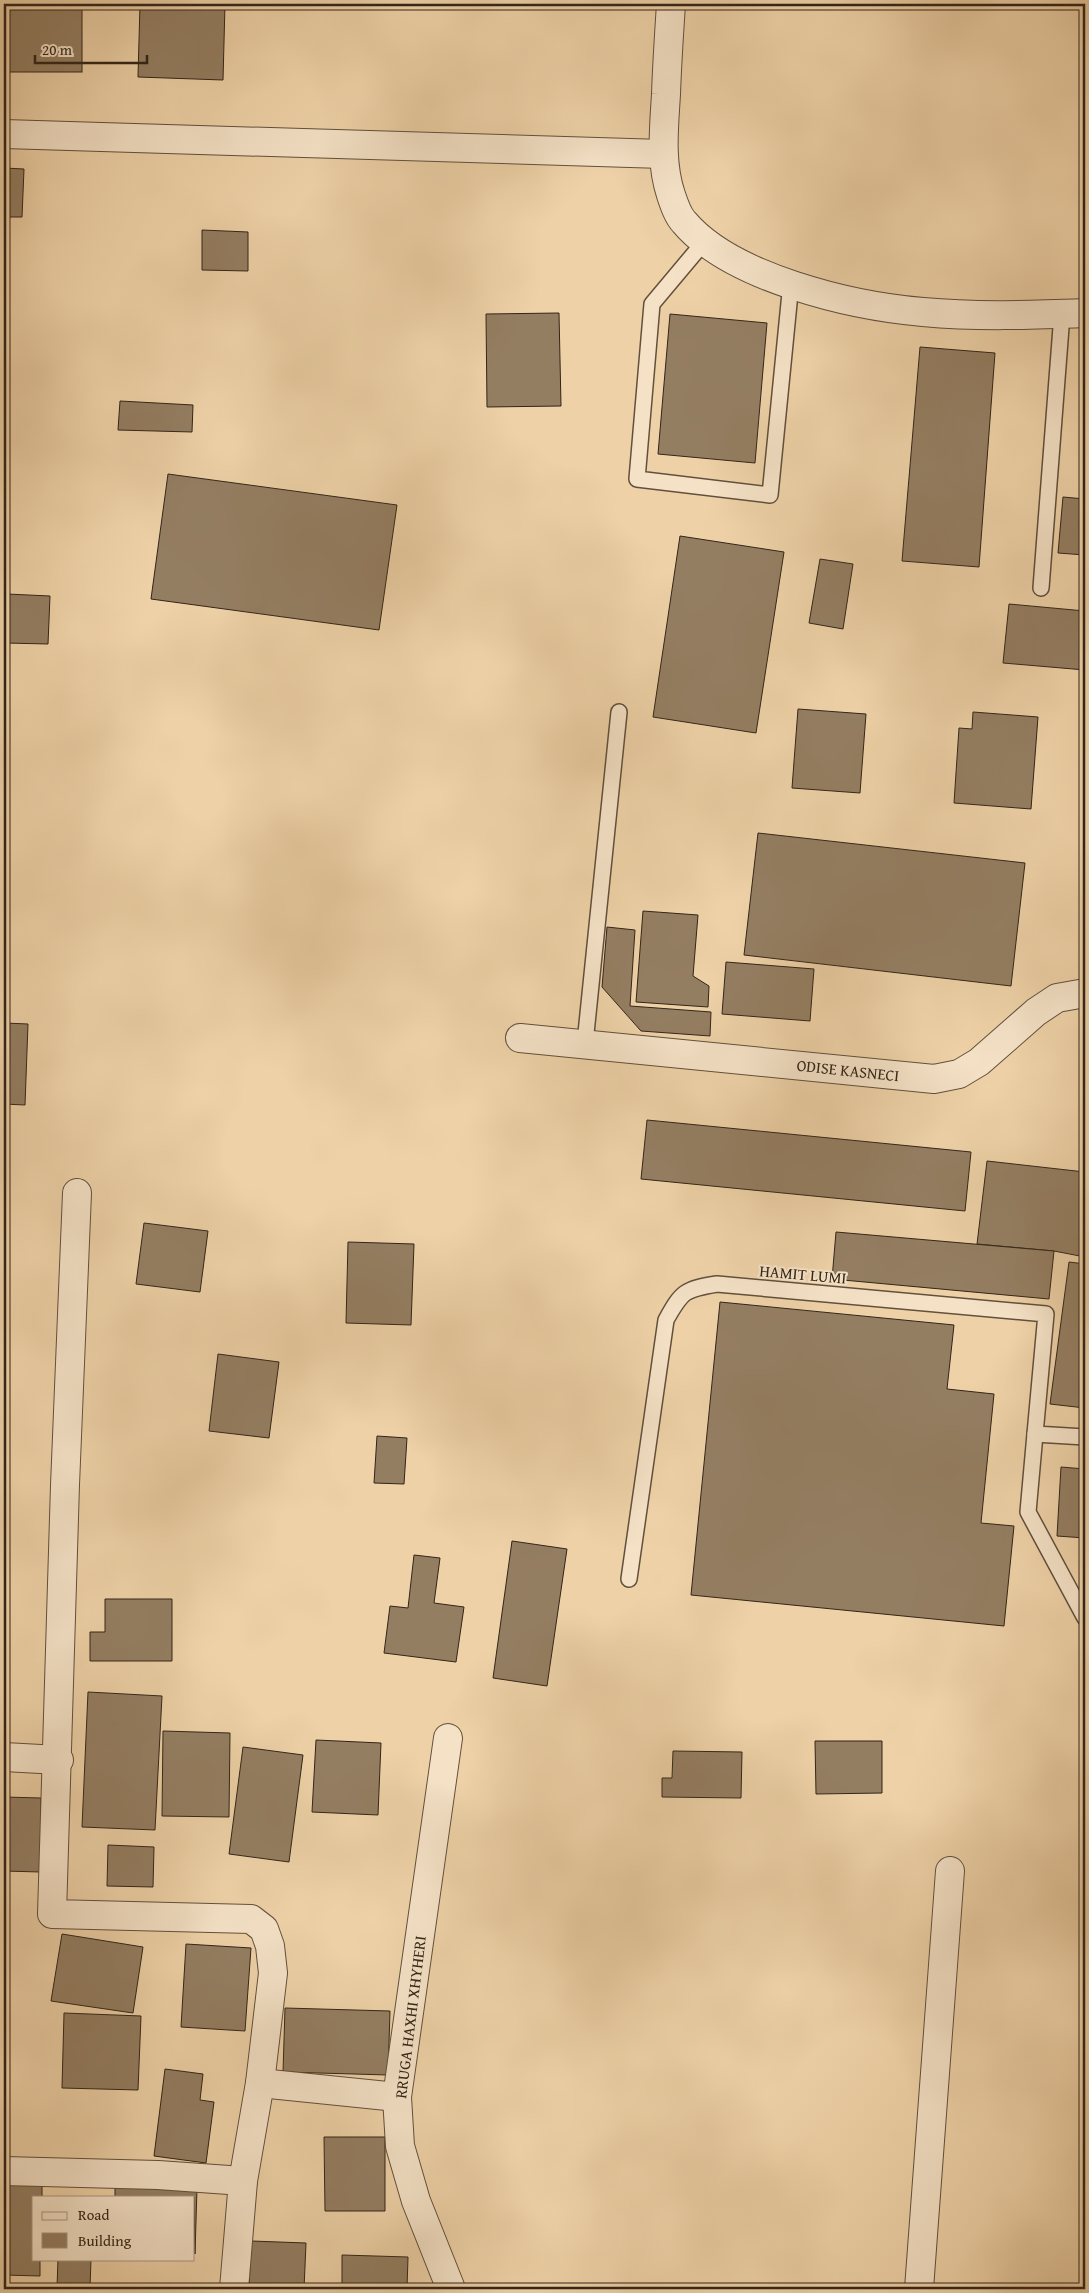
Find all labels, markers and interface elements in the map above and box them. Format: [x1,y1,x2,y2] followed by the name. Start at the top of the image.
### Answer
[35,32,148,64] scale bar
[42,39,73,60] text: 20 m
[796,1053,901,1087] street label: ODISE KASNECI
[759,1258,848,1290] street label: HAMIT LUMI
[388,1934,432,2100] street label: RRUGA HAXHI XHYHERI
[32,2196,195,2260] legend
[78,2204,109,2225] text: Road
[78,2230,132,2251] text: Building

